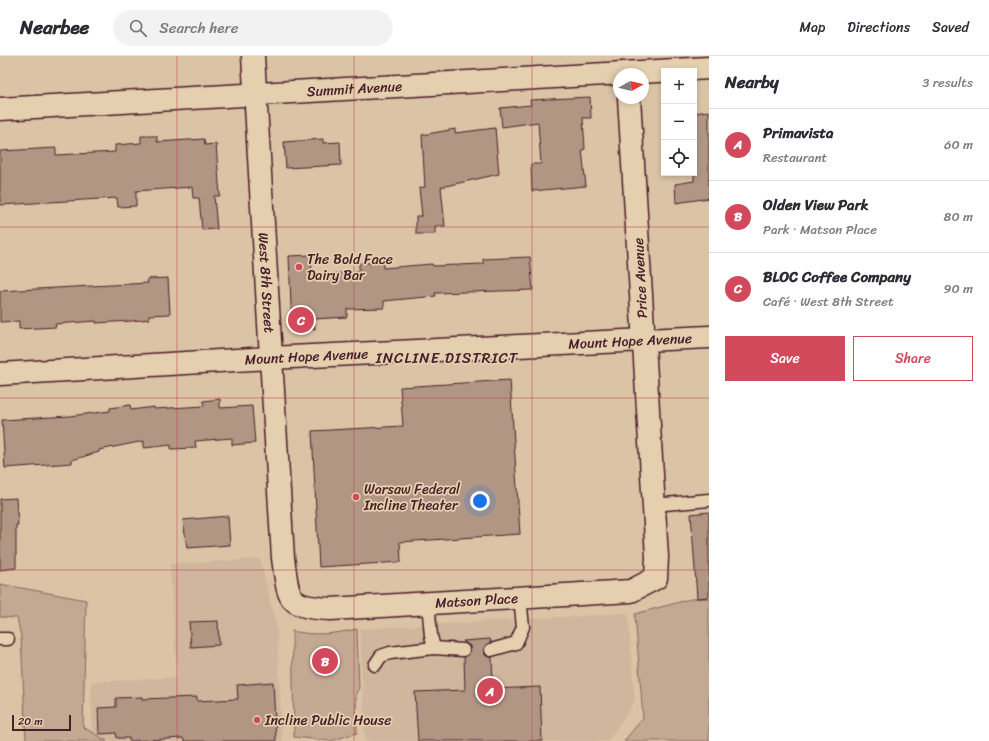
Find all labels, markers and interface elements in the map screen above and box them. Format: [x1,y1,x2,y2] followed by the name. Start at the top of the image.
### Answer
[113,10,393,46] search box
[20,11,89,44] text: Nearbee
[159,15,238,41] text: Search here
[799,15,825,40] text: Map
[847,15,910,40] text: Directions
[932,15,969,40] text: Saved
[127,17,149,39] icon: search
[725,67,779,97] text: Nearby
[613,68,649,104] north arrow
[661,68,697,176] map controls
[661,68,697,104] button: +
[922,71,973,94] text: 3 results
[306,74,403,104] street label: Summit Avenue
[661,104,697,140] button: −
[763,120,834,146] text: Primavista
[734,133,742,156] text: A
[944,133,973,156] text: 60 m
[661,140,697,176] button: locate
[763,146,827,169] text: Restaurant
[763,192,869,218] text: Olden View Park
[734,205,742,228] text: B
[944,205,973,228] text: 80 m
[763,218,877,241] text: Park · Matson Place
[251,232,282,334] street label: West 8th Street
[626,237,655,319] street label: Price Avenue
[307,247,393,288] place label: The Bold Face Dairy Bar
[294,262,304,272] marker: The Bold Face Dairy Bar
[763,264,911,290] text: BLOC Coffee Company
[734,277,742,300] text: C
[943,277,973,300] text: 90 m
[763,290,894,313] text: Café · West 8th Street
[288,305,314,335] pin: C
[568,326,693,357] street label: Mount Hope Avenue
[725,336,845,381] button: Save
[853,336,973,381] button: Share
[244,341,369,372] street label: Mount Hope Avenue
[375,345,519,371] district label: INCLINE DISTRICT
[363,477,461,518] place label: Warsaw Federal Incline Theater
[470,491,490,511] your location
[351,492,361,502] marker: Warsaw Federal Incline Theater
[435,586,519,616] street label: Matson Place
[312,646,338,676] pin: B
[477,676,503,706] pin: A
[264,708,391,733] place label: Incline Public House
[18,712,43,731] text: 20 m
[12,713,71,732] scale bar
[252,715,262,725] marker: Incline Public House

